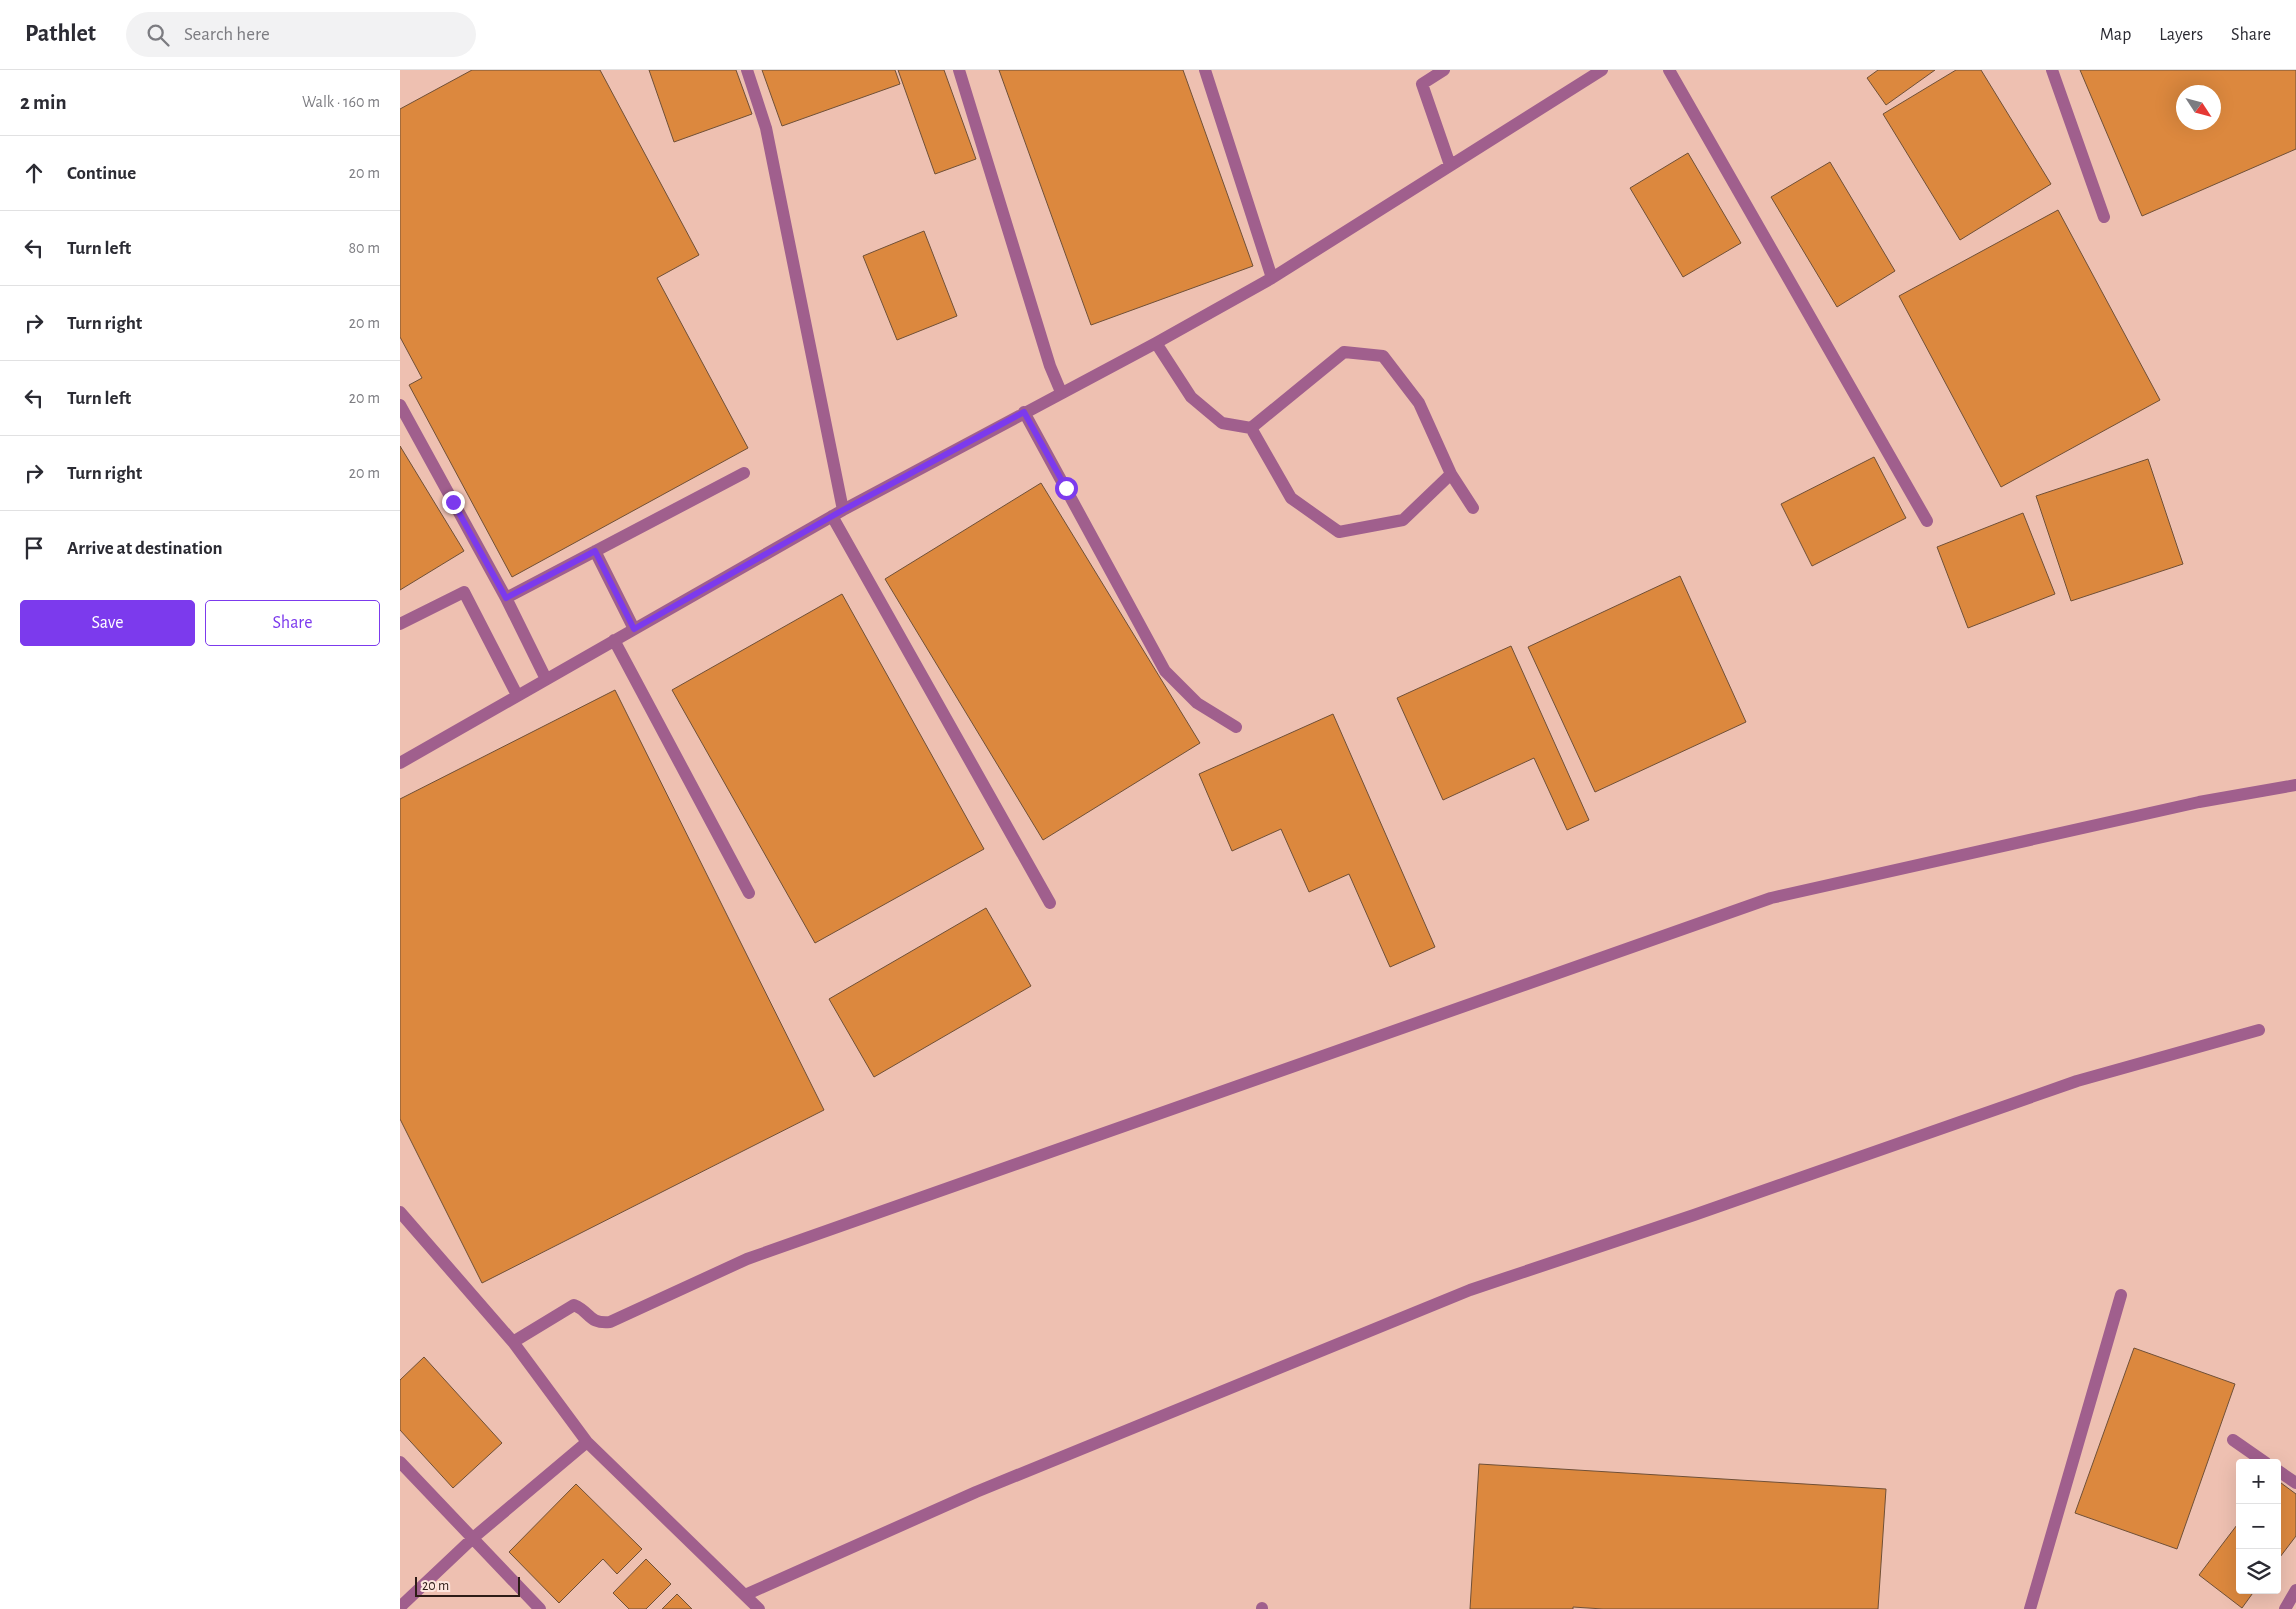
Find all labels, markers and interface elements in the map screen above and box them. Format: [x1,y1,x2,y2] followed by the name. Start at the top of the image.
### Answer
[126,12,476,57] search box
[144,21,172,49] icon: search
[25,22,96,46] text: Pathlet
[184,25,270,44] text: Search here
[2100,26,2131,44] text: Map
[2159,26,2203,44] text: Layers
[2231,26,2271,44] text: Share
[2176,85,2221,130] north arrow
[20,92,67,113] text: 2 min
[302,94,380,110] text: Walk · 160 m
[20,159,48,187] icon: ahead
[67,164,136,183] text: Continue
[349,165,380,181] text: 20 m
[20,234,48,262] icon: left
[67,239,131,258] text: Turn left
[349,240,380,256] text: 80 m
[20,309,48,337] icon: right
[67,314,142,333] text: Turn right
[349,315,380,331] text: 20 m
[20,384,48,412] icon: left
[67,389,131,408] text: Turn left
[349,390,380,406] text: 20 m
[20,459,48,487] icon: right
[67,464,142,483] text: Turn right
[349,465,380,481] text: 20 m
[1055,477,1078,500] route start
[442,491,465,514] route end
[20,534,48,562] icon: arrive
[67,539,223,558] text: Arrive at destination
[20,600,195,646] button: Save
[205,600,380,646] button: Share
[2236,1459,2281,1594] map controls
[2236,1459,2281,1504] button: +
[2236,1504,2281,1549] button: −
[2236,1549,2281,1594] button: layers
[415,1574,520,1597] scale bar
[422,1579,449,1593] text: 20 m

